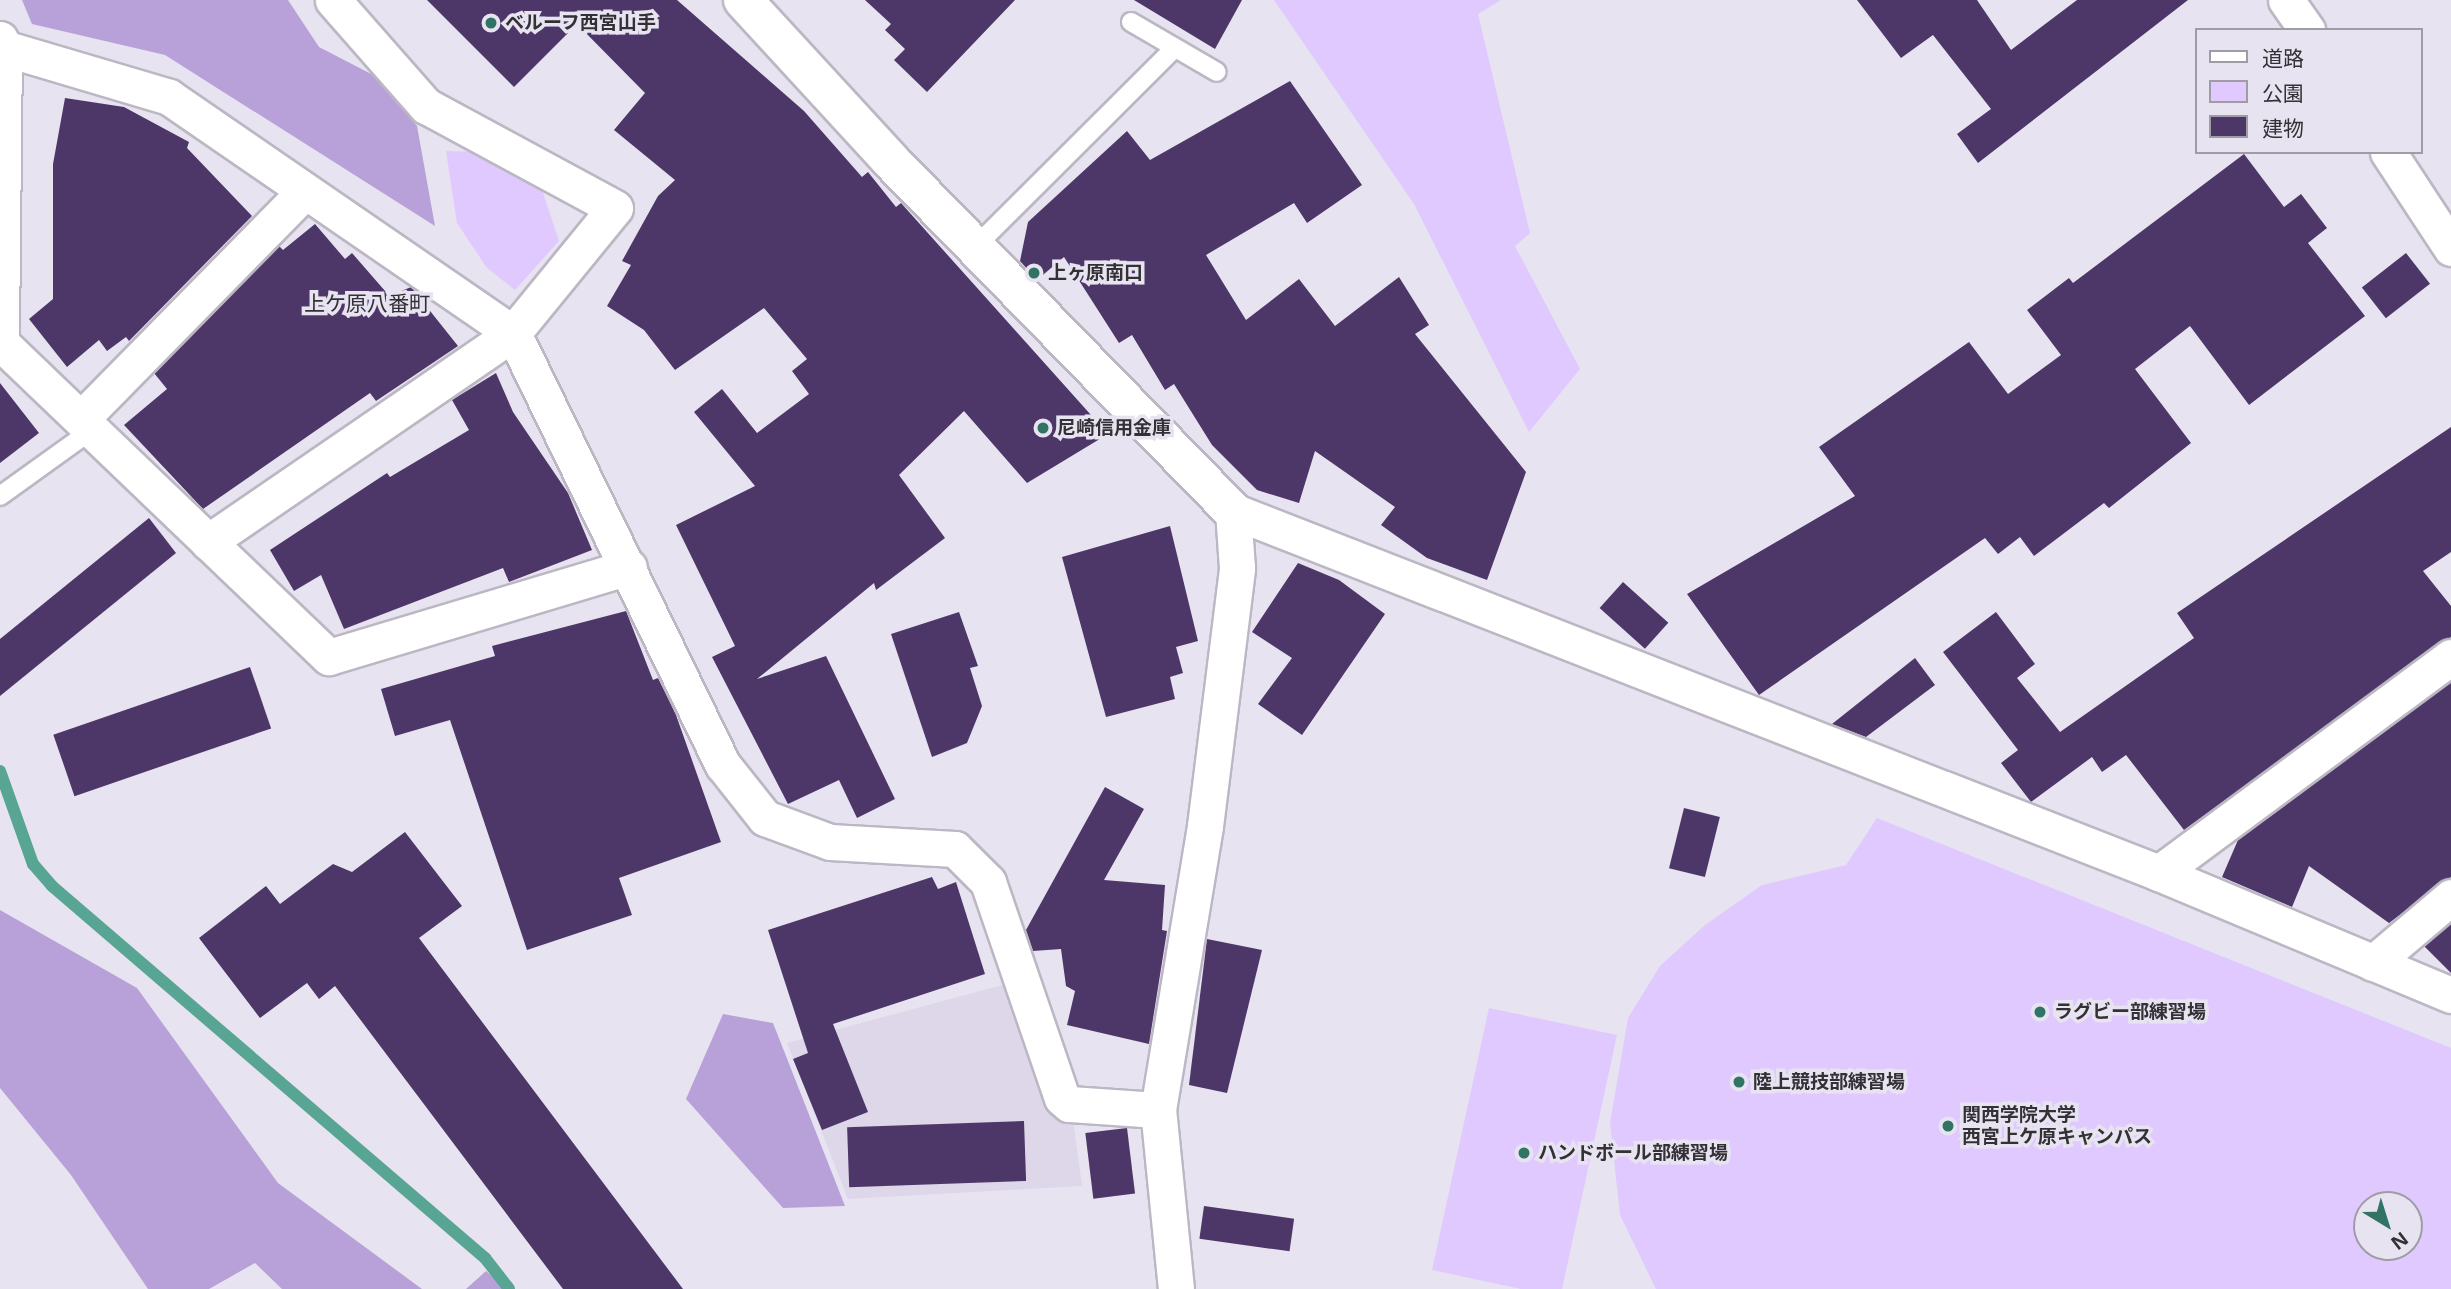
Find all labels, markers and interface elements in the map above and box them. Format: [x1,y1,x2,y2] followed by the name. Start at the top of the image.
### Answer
[505,12,657,34] place label: ベルーフ西宮山手
[483,15,499,31] marker: ベルーフ西宮山手
[2196,28,2423,154] legend
[2262,44,2304,72] text: 道路
[2262,79,2304,107] text: 公園
[2262,114,2304,142] text: 建物
[1048,262,1143,284] place label: 上ヶ原南口
[1026,265,1042,281] marker: 上ヶ原南口
[304,290,430,316] district label: 上ケ原八番町
[1057,417,1171,439] place label: 尼崎信用金庫
[1035,420,1051,436] marker: 尼崎信用金庫
[2054,1001,2206,1023] place label: ラグビー部練習場
[2032,1004,2048,1020] marker: ラグビー部練習場
[1753,1071,1905,1093] place label: 陸上競技部練習場
[1731,1074,1747,1090] marker: 陸上競技部練習場
[1962,1104,2152,1148] place label: 関西学院大学 西宮上ケ原キャンパス
[1940,1118,1956,1134] marker: 関西学院大学 西宮上ケ原キャンパス
[1538,1142,1728,1164] place label: ハンドボール部練習場
[1516,1145,1532,1161] marker: ハンドボール部練習場
[2353,1191,2423,1261] north arrow
[2386,1226,2414,1256] text: N

